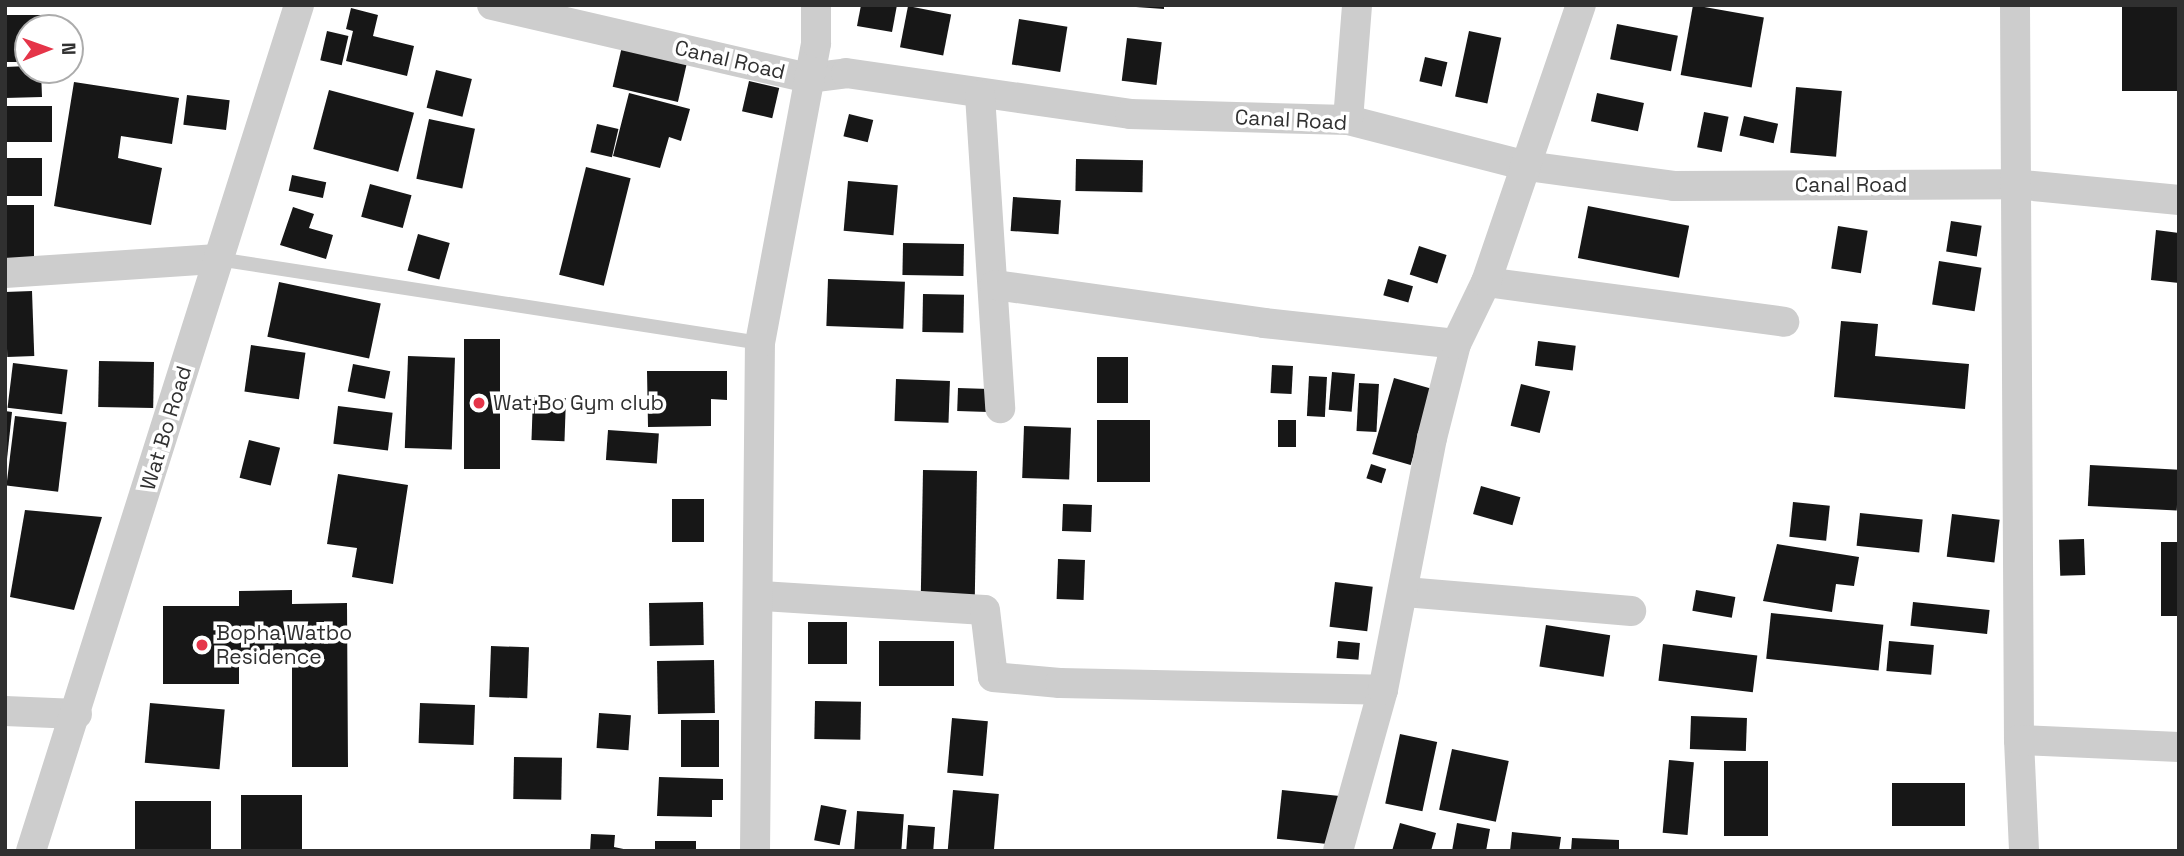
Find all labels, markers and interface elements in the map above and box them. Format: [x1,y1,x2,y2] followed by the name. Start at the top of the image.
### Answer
[14,14,84,84] north arrow
[672,35,788,85] street label: Canal Road
[56,42,81,55] text: N
[1234,104,1348,136] street label: Canal Road
[1795,172,1907,198] street label: Canal Road
[135,363,197,493] street label: Wat Bo Road
[493,390,664,416] place label: Wat Bo Gym club
[471,395,487,411] marker: Wat Bo Gym club
[216,620,352,670] place label: Bopha Watbo Residence
[194,637,210,653] marker: Bopha Watbo Residence

